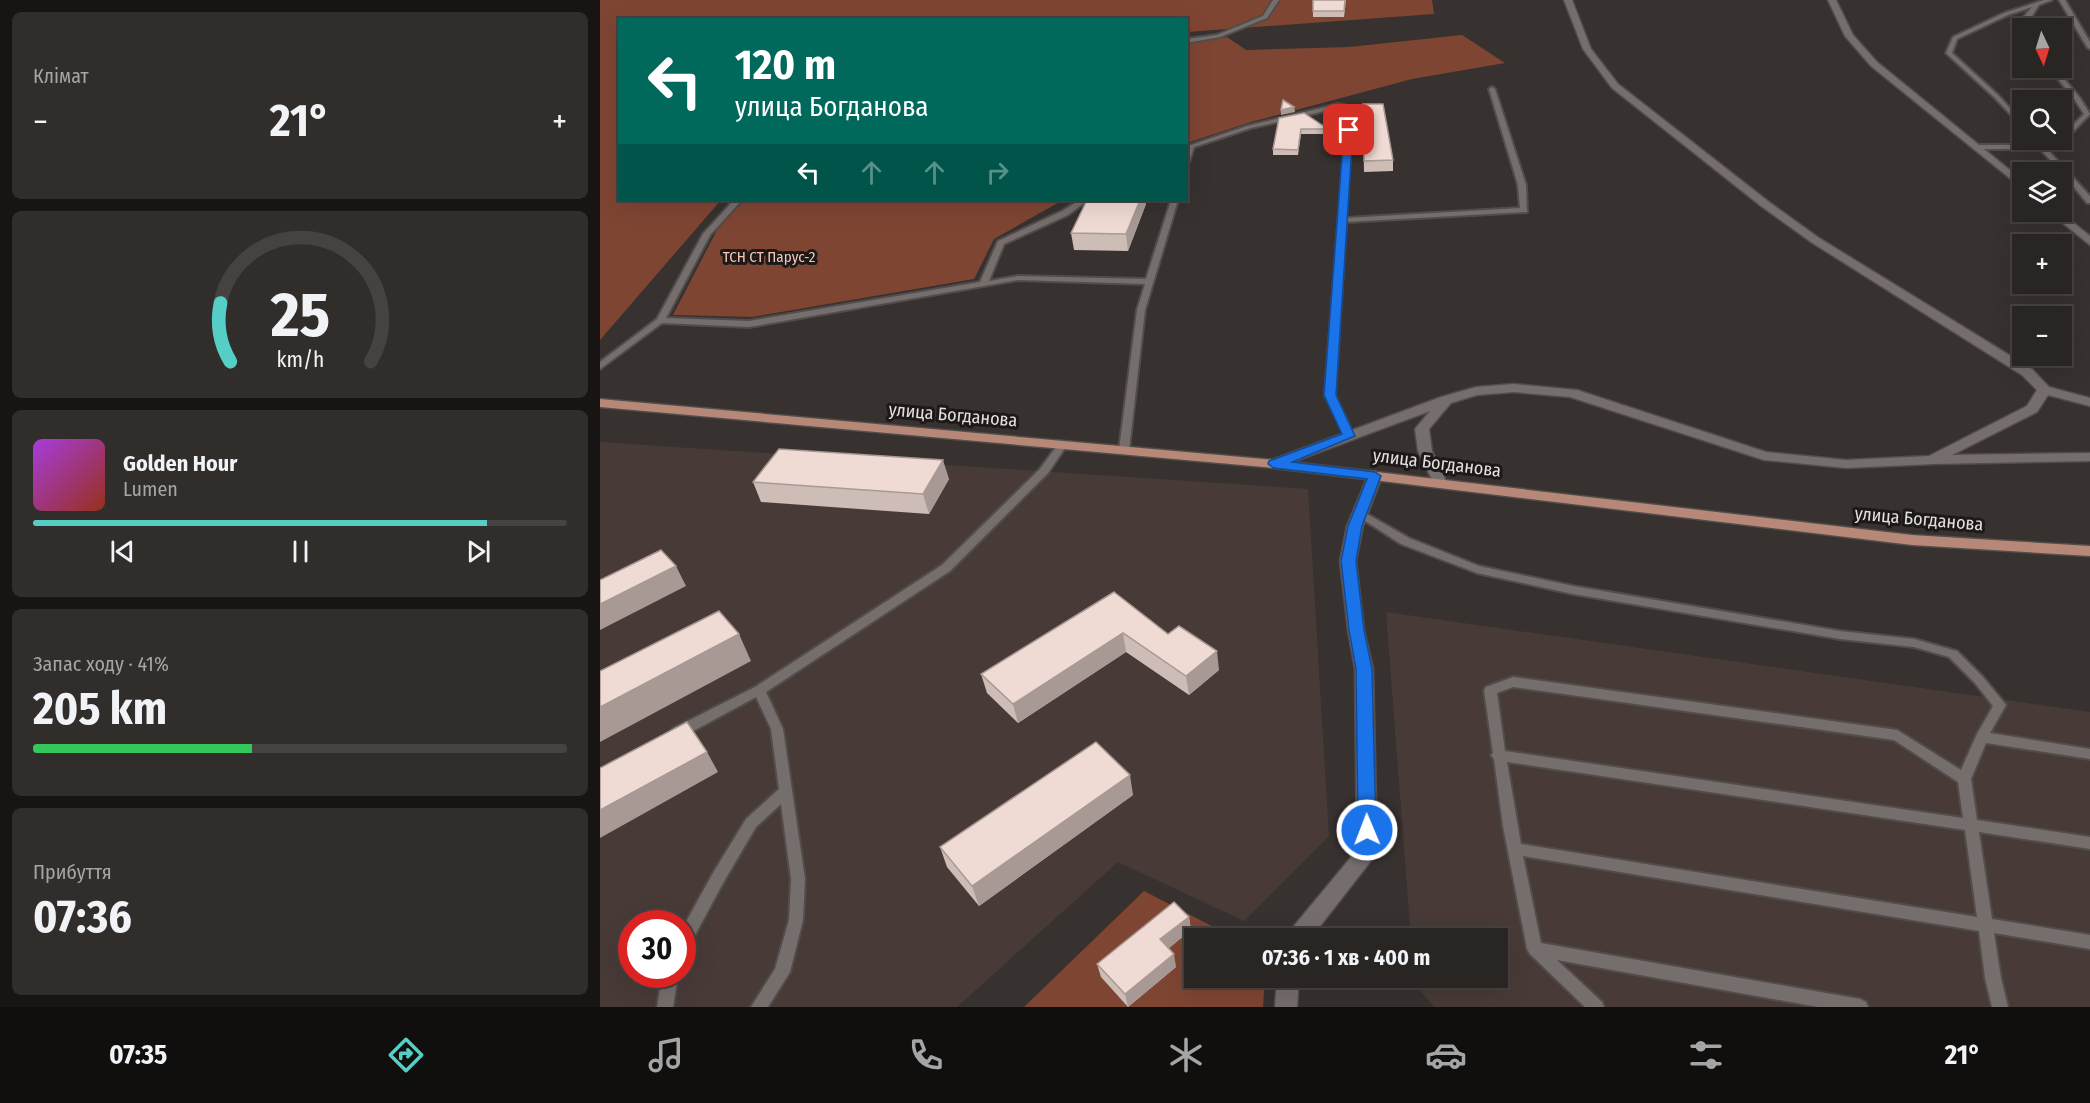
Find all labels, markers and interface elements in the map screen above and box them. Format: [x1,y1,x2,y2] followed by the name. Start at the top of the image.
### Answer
[2012,18,2072,78] north arrow
[2012,18,2072,366] map controls
[735,40,836,90] text: 120 m
[636,42,714,120] icon: left
[33,64,89,88] text: Клімат
[2012,90,2072,150] button: search
[735,91,929,123] text: улица Богданова
[270,94,330,148] text: 21°
[33,102,48,142] text: −
[552,102,567,142] text: +
[1323,104,1374,155] pin
[1332,113,1365,146] icon: arrive
[792,156,825,189] icon: left
[855,156,888,189] icon: ahead
[918,156,951,189] icon: ahead
[981,156,1014,189] icon: right
[2012,162,2072,222] button: layers
[2012,234,2072,294] button: +
[723,248,816,266] park label: ТСН СТ Парус-2
[269,278,330,353] text: 25
[2012,306,2072,366] button: −
[276,347,324,373] text: km/h
[888,398,1018,432] street label: улица Богданова
[1372,444,1503,482] street label: улица Богданова
[123,450,237,477] text: Golden Hour
[123,477,178,501] text: Lumen
[1854,502,1984,536] street label: улица Богданова
[106,535,139,568] icon: previous
[284,535,317,568] icon: pause
[462,535,495,568] icon: next
[33,652,169,676] text: Запас ходу · 41%
[33,682,167,736] text: 205 km
[1335,798,1399,862] position arrow
[33,860,112,884] text: Прибуття
[33,890,132,944] text: 07:36
[618,910,696,988] speed limit sign: 30
[1262,944,1430,971] text: 07:36 · 1 хв · 400 m
[385,1034,427,1076] icon: directions
[645,1034,687,1076] icon: music
[905,1034,947,1076] icon: phone
[1165,1034,1207,1076] icon: climate
[1425,1034,1467,1076] icon: car
[1685,1034,1727,1076] icon: filters
[109,1039,167,1071] text: 07:35
[1945,1039,1981,1071] text: 21°

